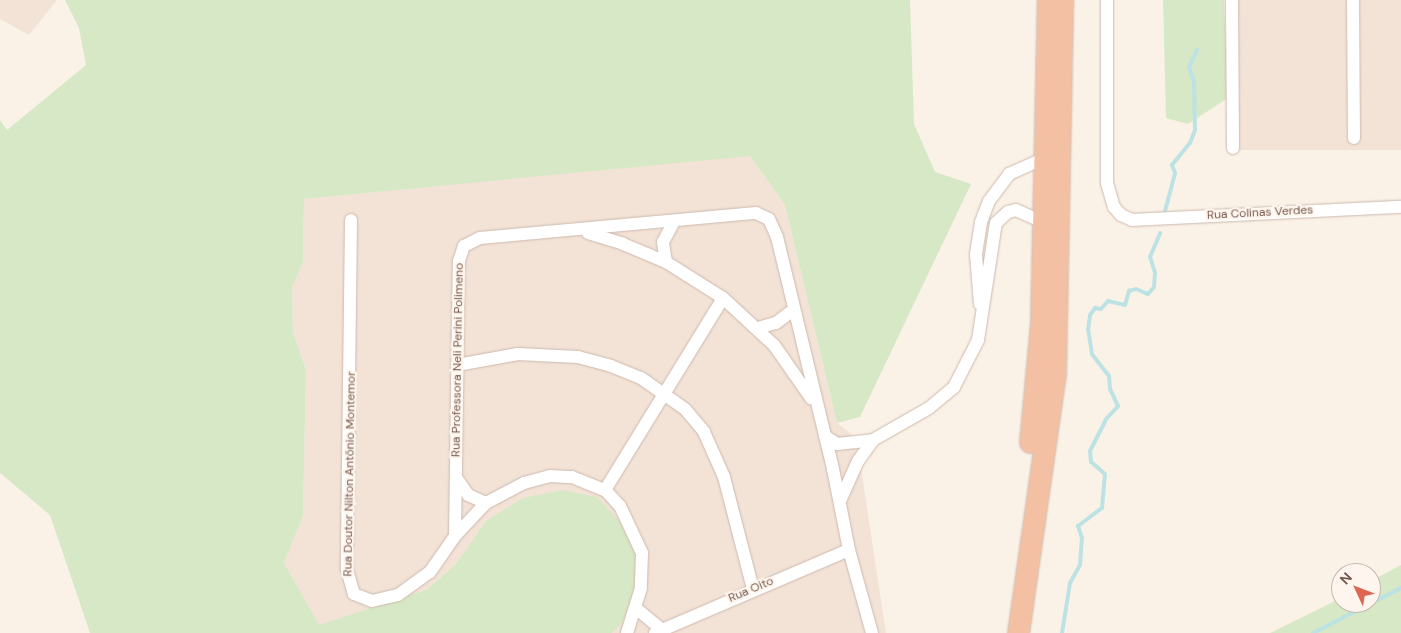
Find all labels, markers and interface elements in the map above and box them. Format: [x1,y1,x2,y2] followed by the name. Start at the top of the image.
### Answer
[1207,203,1313,223] street label: Rua Colinas Verdes
[449,263,467,457] street label: Rua Professora Neli Perini Polimeno
[341,371,359,577] street label: Rua Doutor Nilton Antônio Montemor
[1331,563,1381,613] north arrow
[1336,569,1356,588] text: N
[726,574,776,606] street label: Rua Oito

